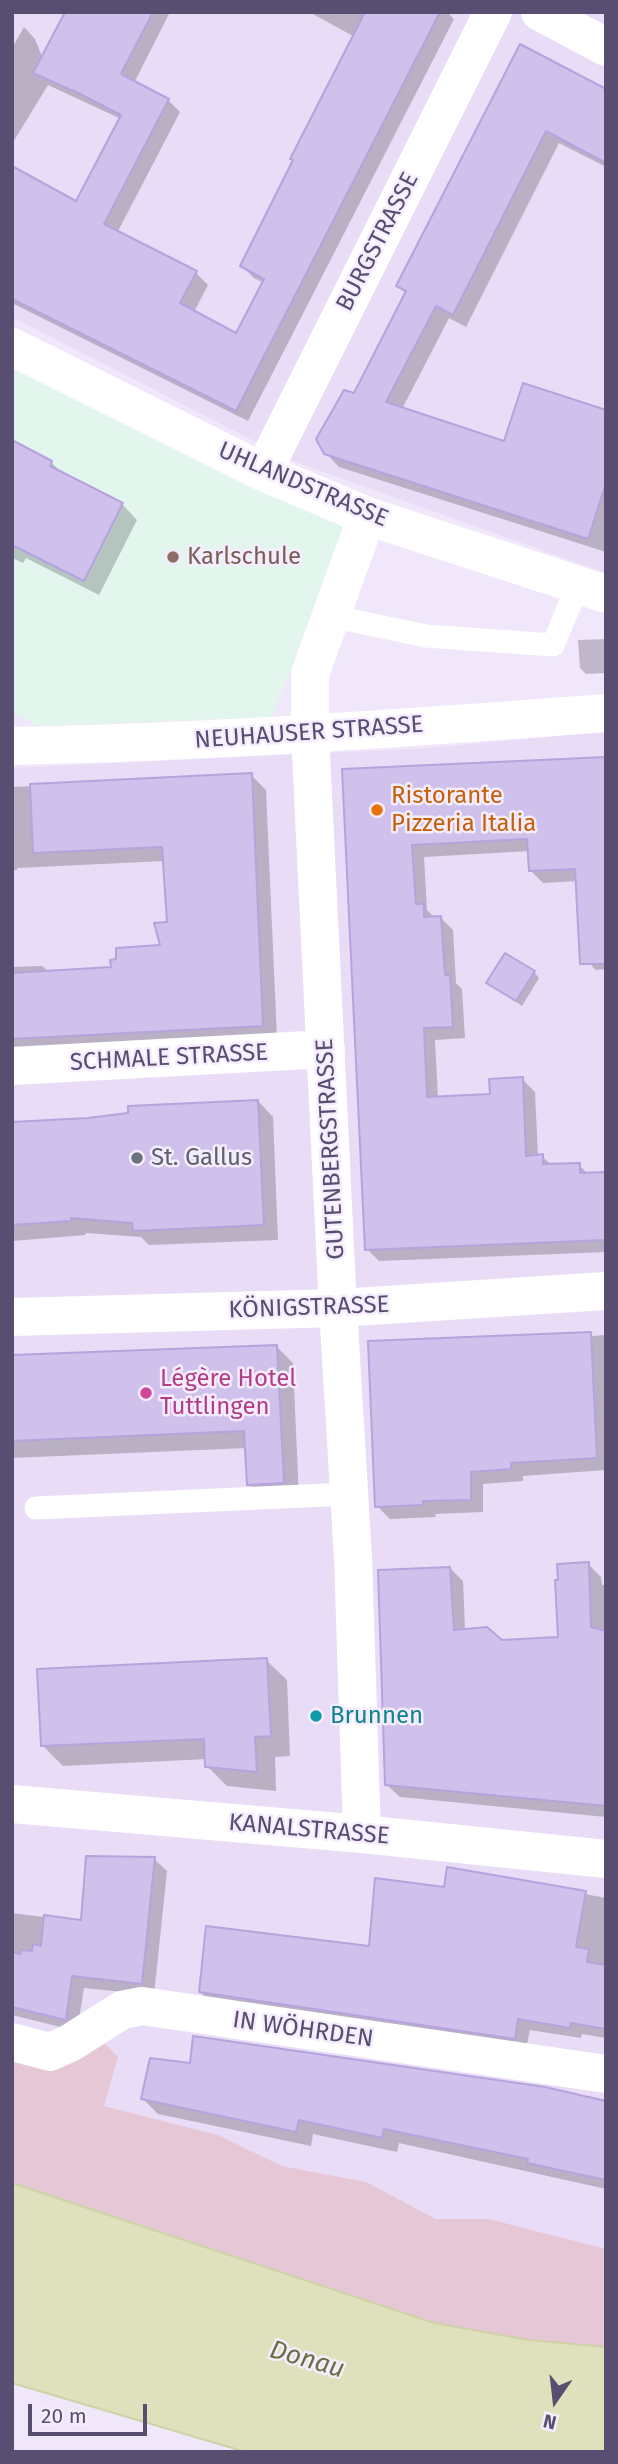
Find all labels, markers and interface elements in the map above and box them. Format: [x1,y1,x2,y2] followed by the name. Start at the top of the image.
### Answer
[331,168,425,316] street label: BURGSTRASSE
[214,436,392,534] street label: UHLANDSTRASSE
[187,543,301,571] place label: Karlschule
[165,549,181,565] marker: Karlschule
[194,711,424,755] street label: NEUHAUSER STRASSE
[391,782,536,838] place label: Ristorante Pizzeria Italia
[369,802,385,818] marker: Ristorante Pizzeria Italia
[69,1038,269,1078] street label: SCHMALE STRASSE
[311,1038,351,1260] street label: GUTENBERGSTRASSE
[151,1144,252,1172] place label: St. Gallus
[129,1150,145,1166] marker: St. Gallus
[228,1291,390,1325] street label: KÖNIGSTRASSE
[160,1365,296,1421] place label: Légère Hotel Tuttlingen
[138,1385,154,1401] marker: Légère Hotel Tuttlingen
[330,1702,423,1730] place label: Brunnen
[308,1708,324,1724] marker: Brunnen
[227,1809,391,1851] street label: KANALSTRASSE
[231,2006,375,2054] street label: IN WÖHRDEN
[266,2334,348,2386] water label: Donau
[520,2366,590,2436] north arrow
[32,2390,150,2434] scale bar
[41,2403,87,2429] text: 20 m
[541,2409,559,2435] text: N

